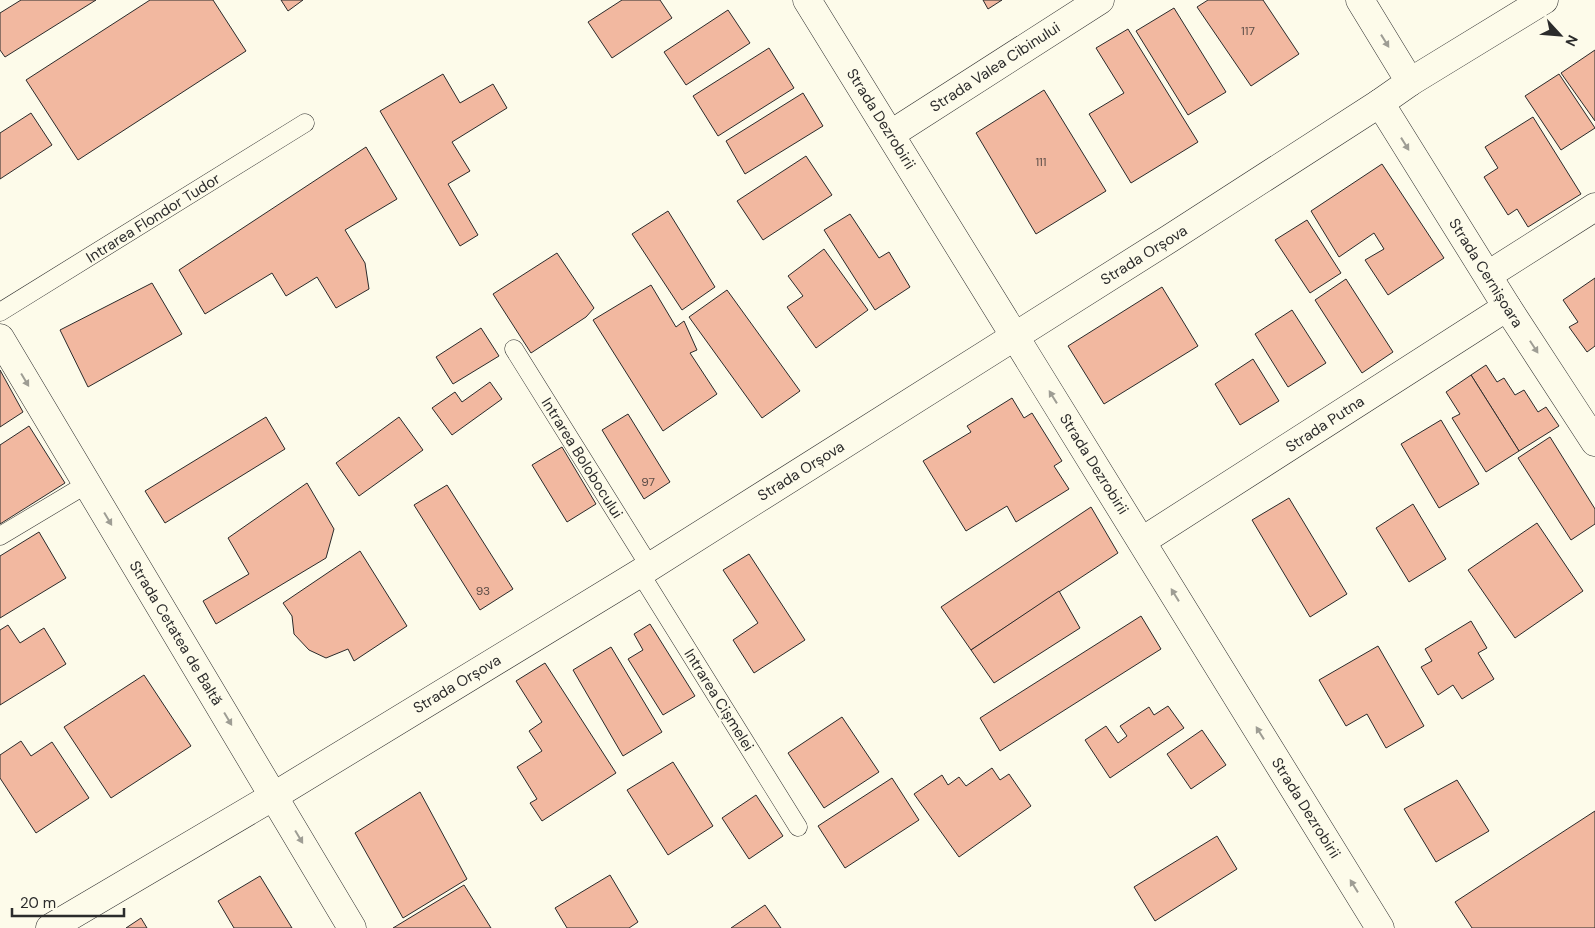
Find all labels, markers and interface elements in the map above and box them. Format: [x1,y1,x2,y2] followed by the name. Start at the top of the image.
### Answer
[1535,10,1585,60] north arrow
[926,17,1064,117] street label: Strada Valea Cibinului
[1241,23,1255,39] house number: 117
[1561,32,1582,49] text: N
[1381,35,1390,48] one-way arrow
[842,65,920,173] street label: Strada Dezrobirii
[1401,138,1410,151] one-way arrow
[1035,154,1047,170] house number: 111
[82,168,224,267] street label: Intrarea Flondor Tudor
[1444,215,1528,331] street label: Strada Cernișoara
[1097,220,1191,290] street label: Strada Orșova
[1529,341,1538,354] one-way arrow
[21,374,30,387] one-way arrow
[1048,390,1057,404] one-way arrow
[1282,391,1368,457] street label: Strada Putna
[537,394,627,522] street label: Intrarea Bolobocului
[1055,410,1133,518] street label: Strada Dezrobirii
[754,436,848,506] street label: Strada Orșova
[641,474,655,490] house number: 97
[104,513,113,526] one-way arrow
[125,557,227,709] street label: Strada Cetatea de Baltă
[476,583,490,599] house number: 93
[1170,588,1180,601] one-way arrow
[680,645,758,755] street label: Intrarea Cișmelei
[410,650,504,718] street label: Strada Orșova
[223,712,232,725] one-way arrow
[1255,727,1265,740] one-way arrow
[1267,754,1345,862] street label: Strada Dezrobirii
[294,831,303,844] one-way arrow
[1350,880,1359,893] one-way arrow
[12,886,125,918] scale bar
[20,893,56,913] text: 20 m

